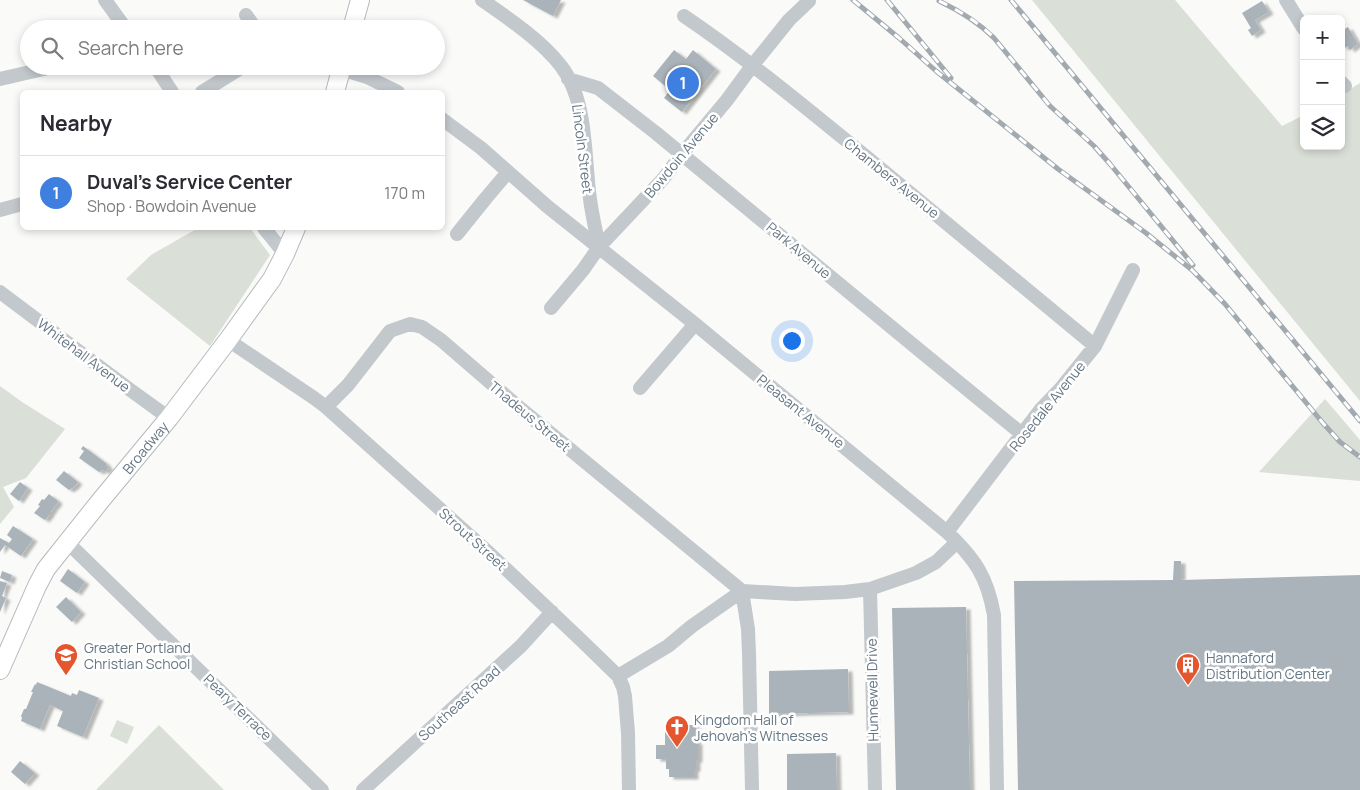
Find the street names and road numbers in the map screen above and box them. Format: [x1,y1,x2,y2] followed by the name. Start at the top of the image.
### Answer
[568,103,598,195] street label: Lincoln Street
[640,108,722,202] street label: Bowdoin Avenue
[840,134,944,222] street label: Chambers Avenue
[763,217,835,283] street label: Park Avenue
[34,314,134,396] street label: Whitehall Avenue
[1005,357,1089,455] street label: Rosedale Avenue
[753,370,849,452] street label: Pleasant Avenue
[485,376,575,456] street label: Thadeus Street
[117,416,173,477] street label: Broadway
[435,503,511,575] street label: Strout Street
[862,638,882,742] street label: Hunnewell Drive
[414,661,504,745] street label: Southeast Road
[200,670,276,744] street label: Peary Terrace

